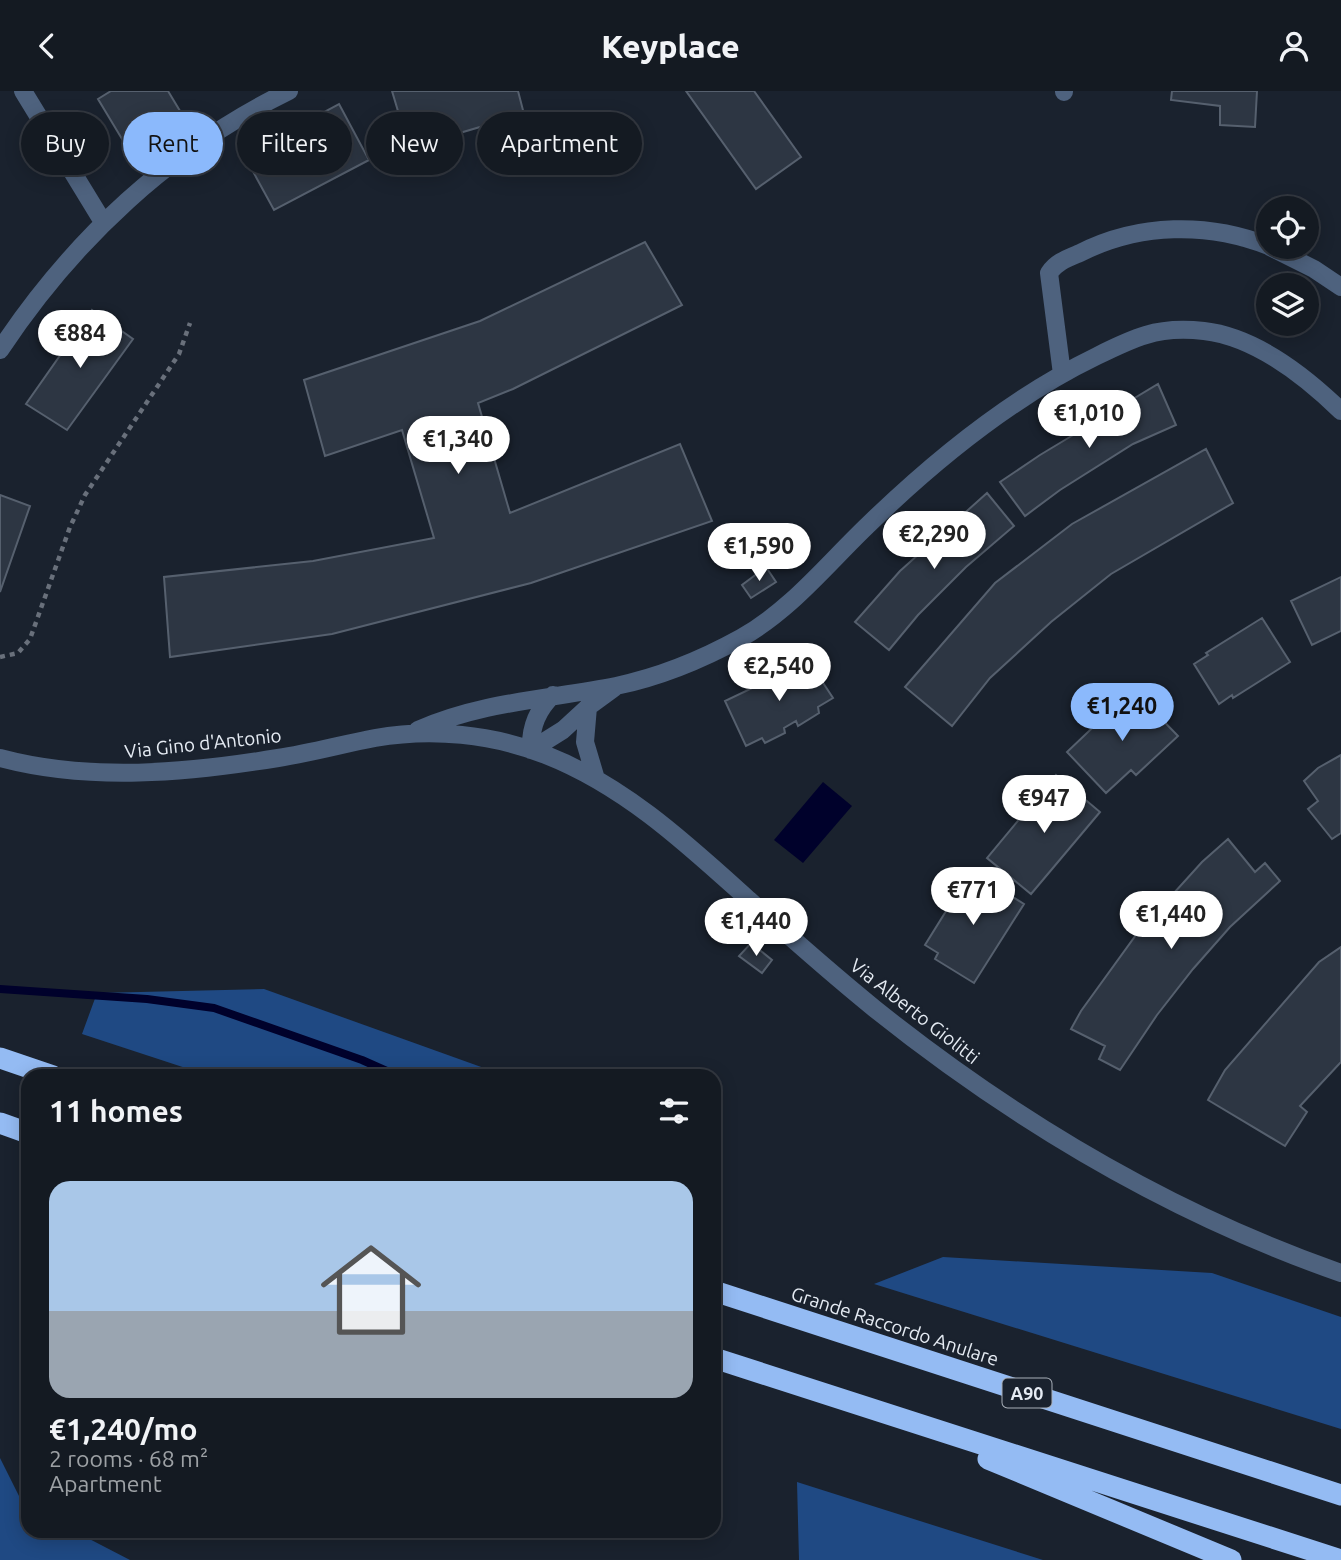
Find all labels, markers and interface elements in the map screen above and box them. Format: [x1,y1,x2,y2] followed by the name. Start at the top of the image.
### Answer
[28,27,66,65] icon: back
[1275,27,1313,65] icon: person
[601,28,740,64] text: Keyplace
[21,112,109,175] chip: Buy
[123,112,223,175] chip: Rent
[237,112,352,175] chip: Filters
[366,112,463,175] chip: New
[477,112,642,175] chip: Apartment
[1256,196,1319,336] map controls
[1256,196,1319,259] button: locate
[1256,273,1319,336] button: layers
[39,310,121,370] pin: €884
[54,320,106,345] text: €884
[1032,391,1146,450] pin: €1,010
[1054,400,1124,425] text: €1,010
[401,417,515,476] pin: €1,340
[423,426,493,451] text: €1,340
[877,511,991,571] pin: €2,290
[899,521,969,546] text: €2,290
[702,524,816,583] pin: €1,590
[724,533,794,558] text: €1,590
[722,643,836,703] pin: €2,540
[744,653,814,678] text: €2,540
[1065,683,1179,743] pin: €1,240
[1087,693,1157,718] text: €1,240
[123,724,283,762] street label: Via Gino d'Antonio
[1003,775,1085,835] pin: €947
[1018,785,1070,810] text: €947
[932,867,1014,927] pin: €771
[947,877,999,902] text: €771
[1114,891,1228,951] pin: €1,440
[699,899,813,958] pin: €1,440
[1136,901,1206,926] text: €1,440
[721,908,791,933] text: €1,440
[846,954,984,1068] street label: Via Alberto Giolitti
[655,1092,693,1130] icon: filters
[49,1094,183,1128] text: 11 homes
[308,1227,434,1353] icon: home
[788,1282,1002,1370] street label: Grande Raccordo Anulare
[1002,1379,1052,1407] road number: A90
[49,1412,198,1446] text: €1,240/mo
[49,1446,208,1471] text: 2 rooms · 68 m²
[49,1471,162,1496] text: Apartment

